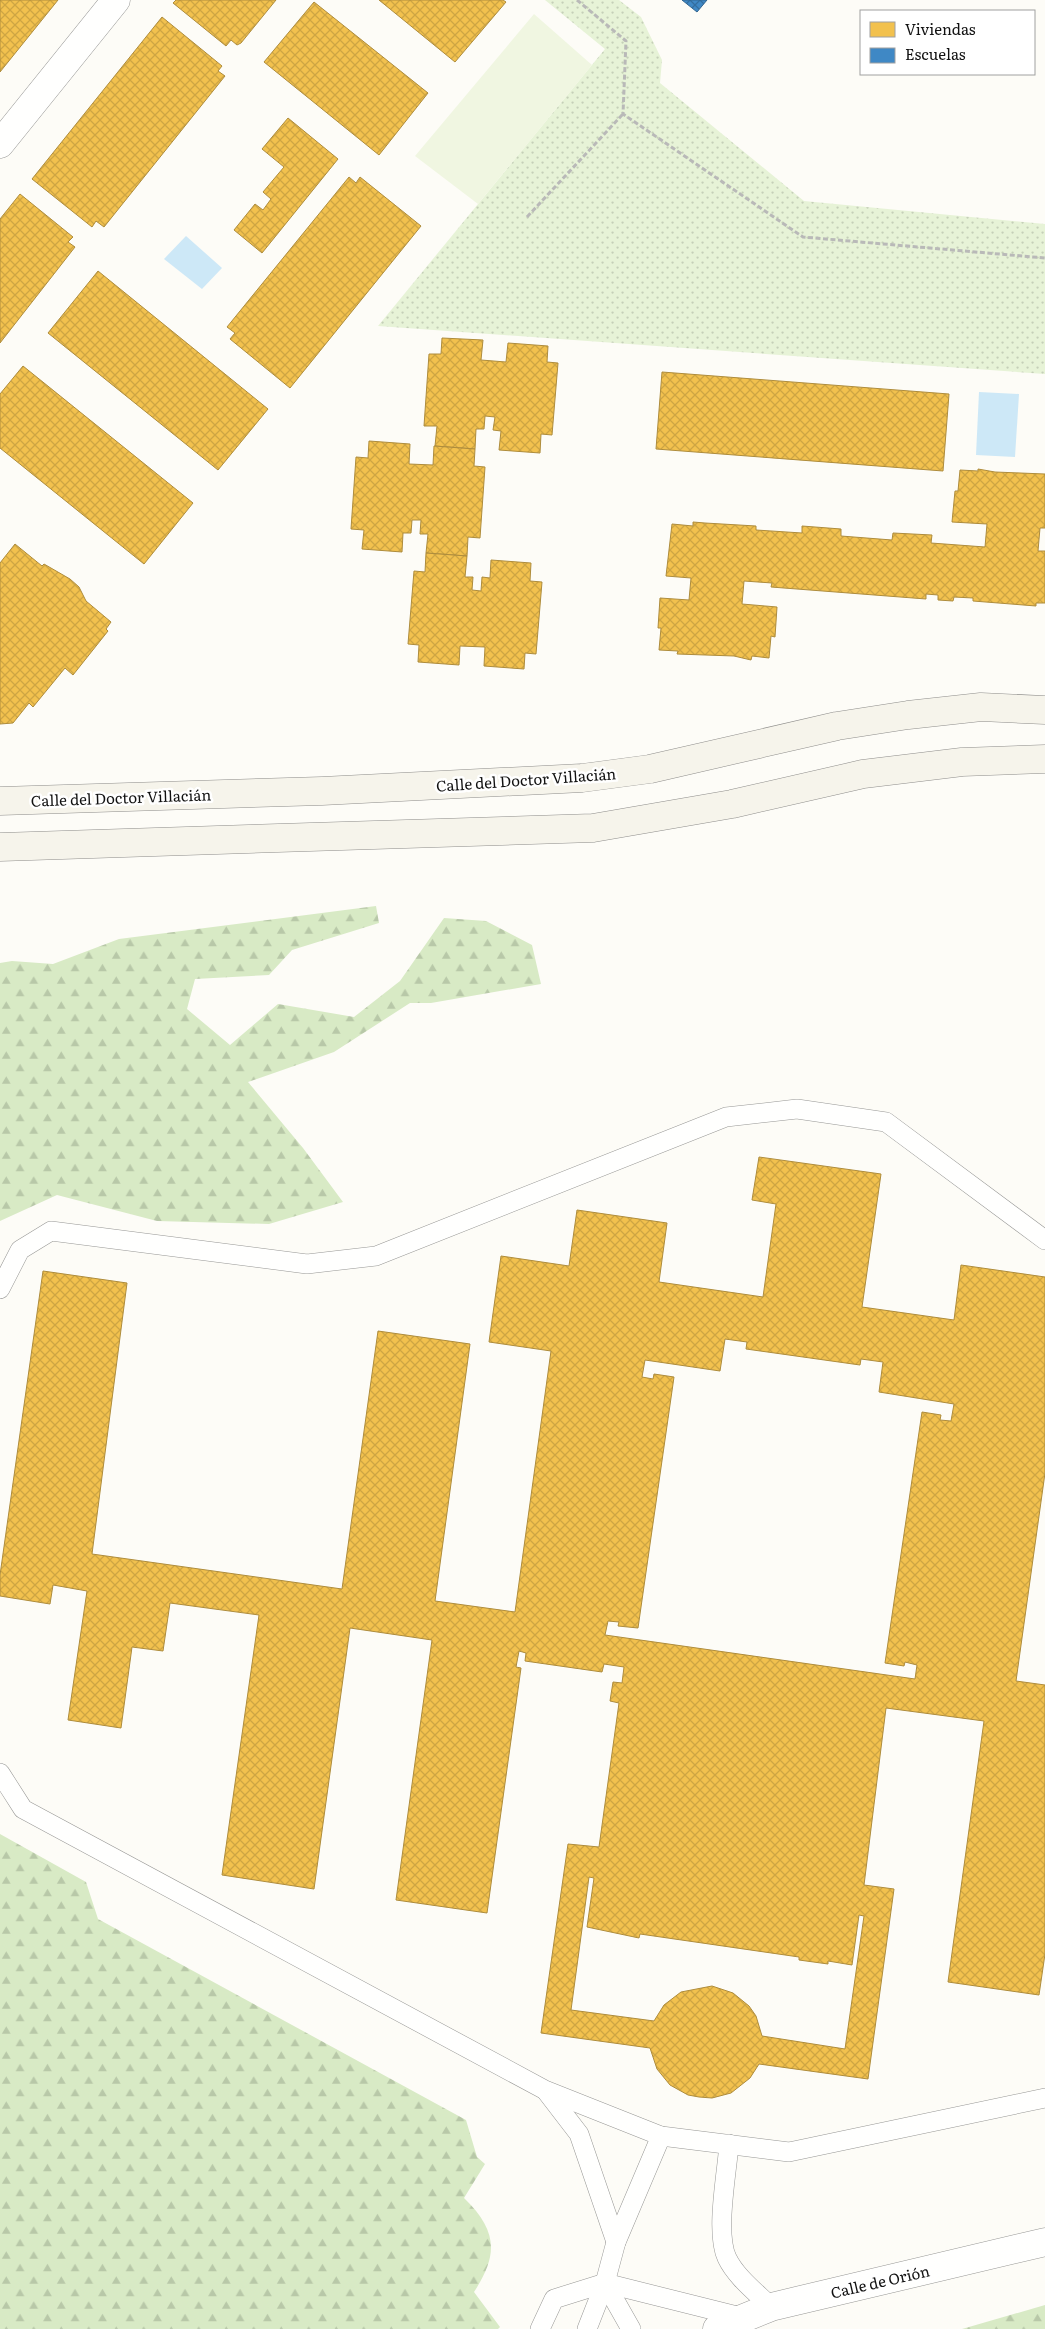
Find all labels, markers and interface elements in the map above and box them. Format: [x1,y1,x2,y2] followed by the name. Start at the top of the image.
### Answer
[860,10,1035,75] legend
[905,17,976,40] text: Viviendas
[905,42,966,65] text: Escuelas
[435,761,617,797] street label: Calle del Doctor Villacián
[30,782,212,812] street label: Calle del Doctor Villacián
[828,2258,932,2304] street label: Calle de Orión

